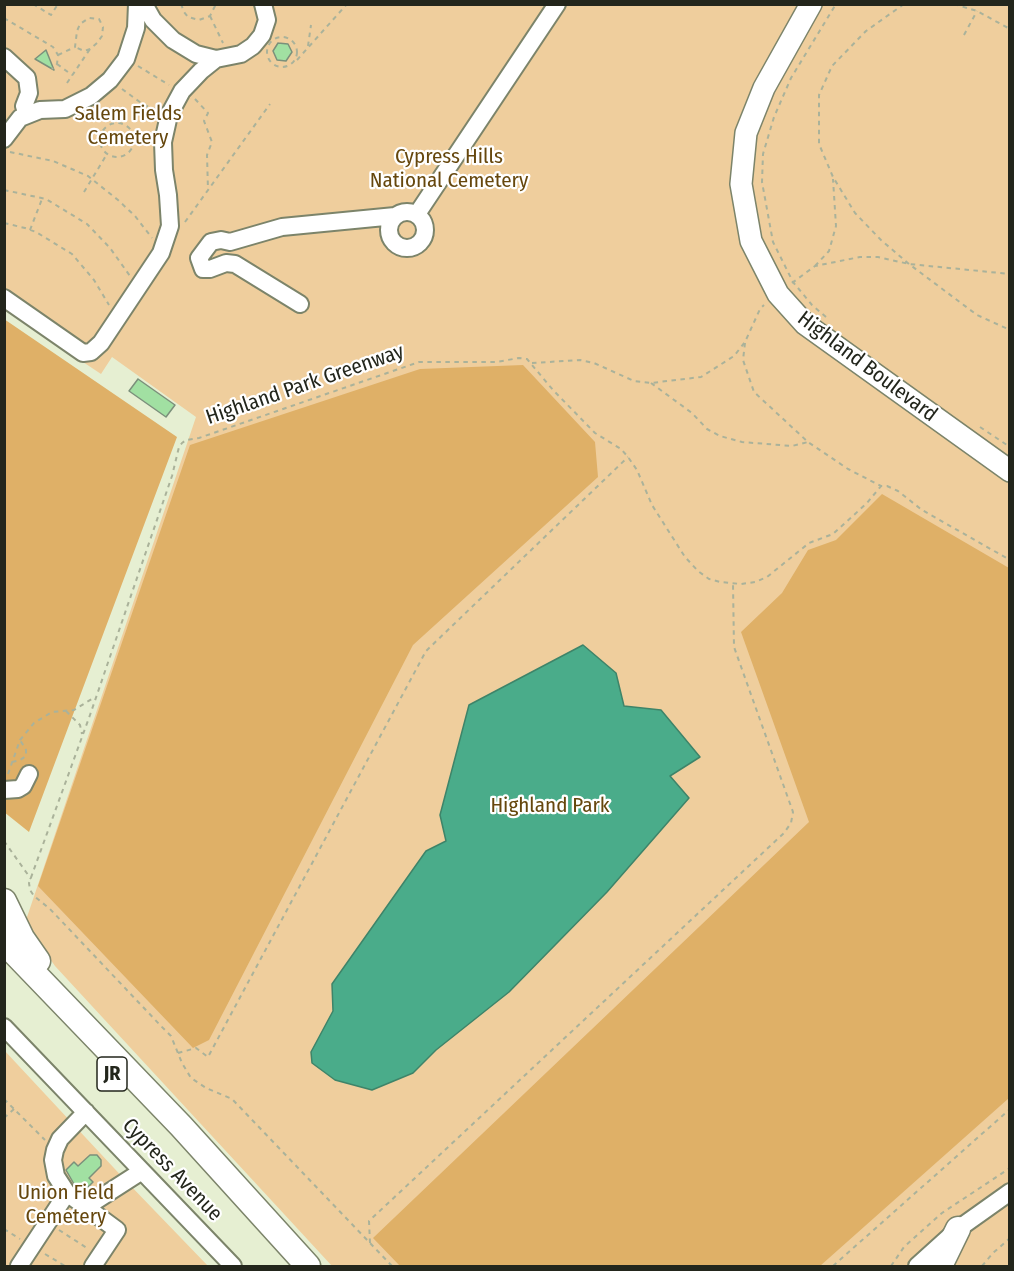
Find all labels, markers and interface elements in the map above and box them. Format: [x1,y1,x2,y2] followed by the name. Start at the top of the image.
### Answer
[74,101,182,151] park label: Salem Fields Cemetery
[370,144,528,194] park label: Cypress Hills National Cemetery
[792,306,942,428] street label: Highland Boulevard
[203,339,407,431] street label: Highland Park Greenway
[490,793,610,819] park label: Highland Park
[97,1057,127,1091] road number: JR
[117,1113,227,1227] street label: Cypress Avenue
[18,1180,114,1230] park label: Union Field Cemetery

